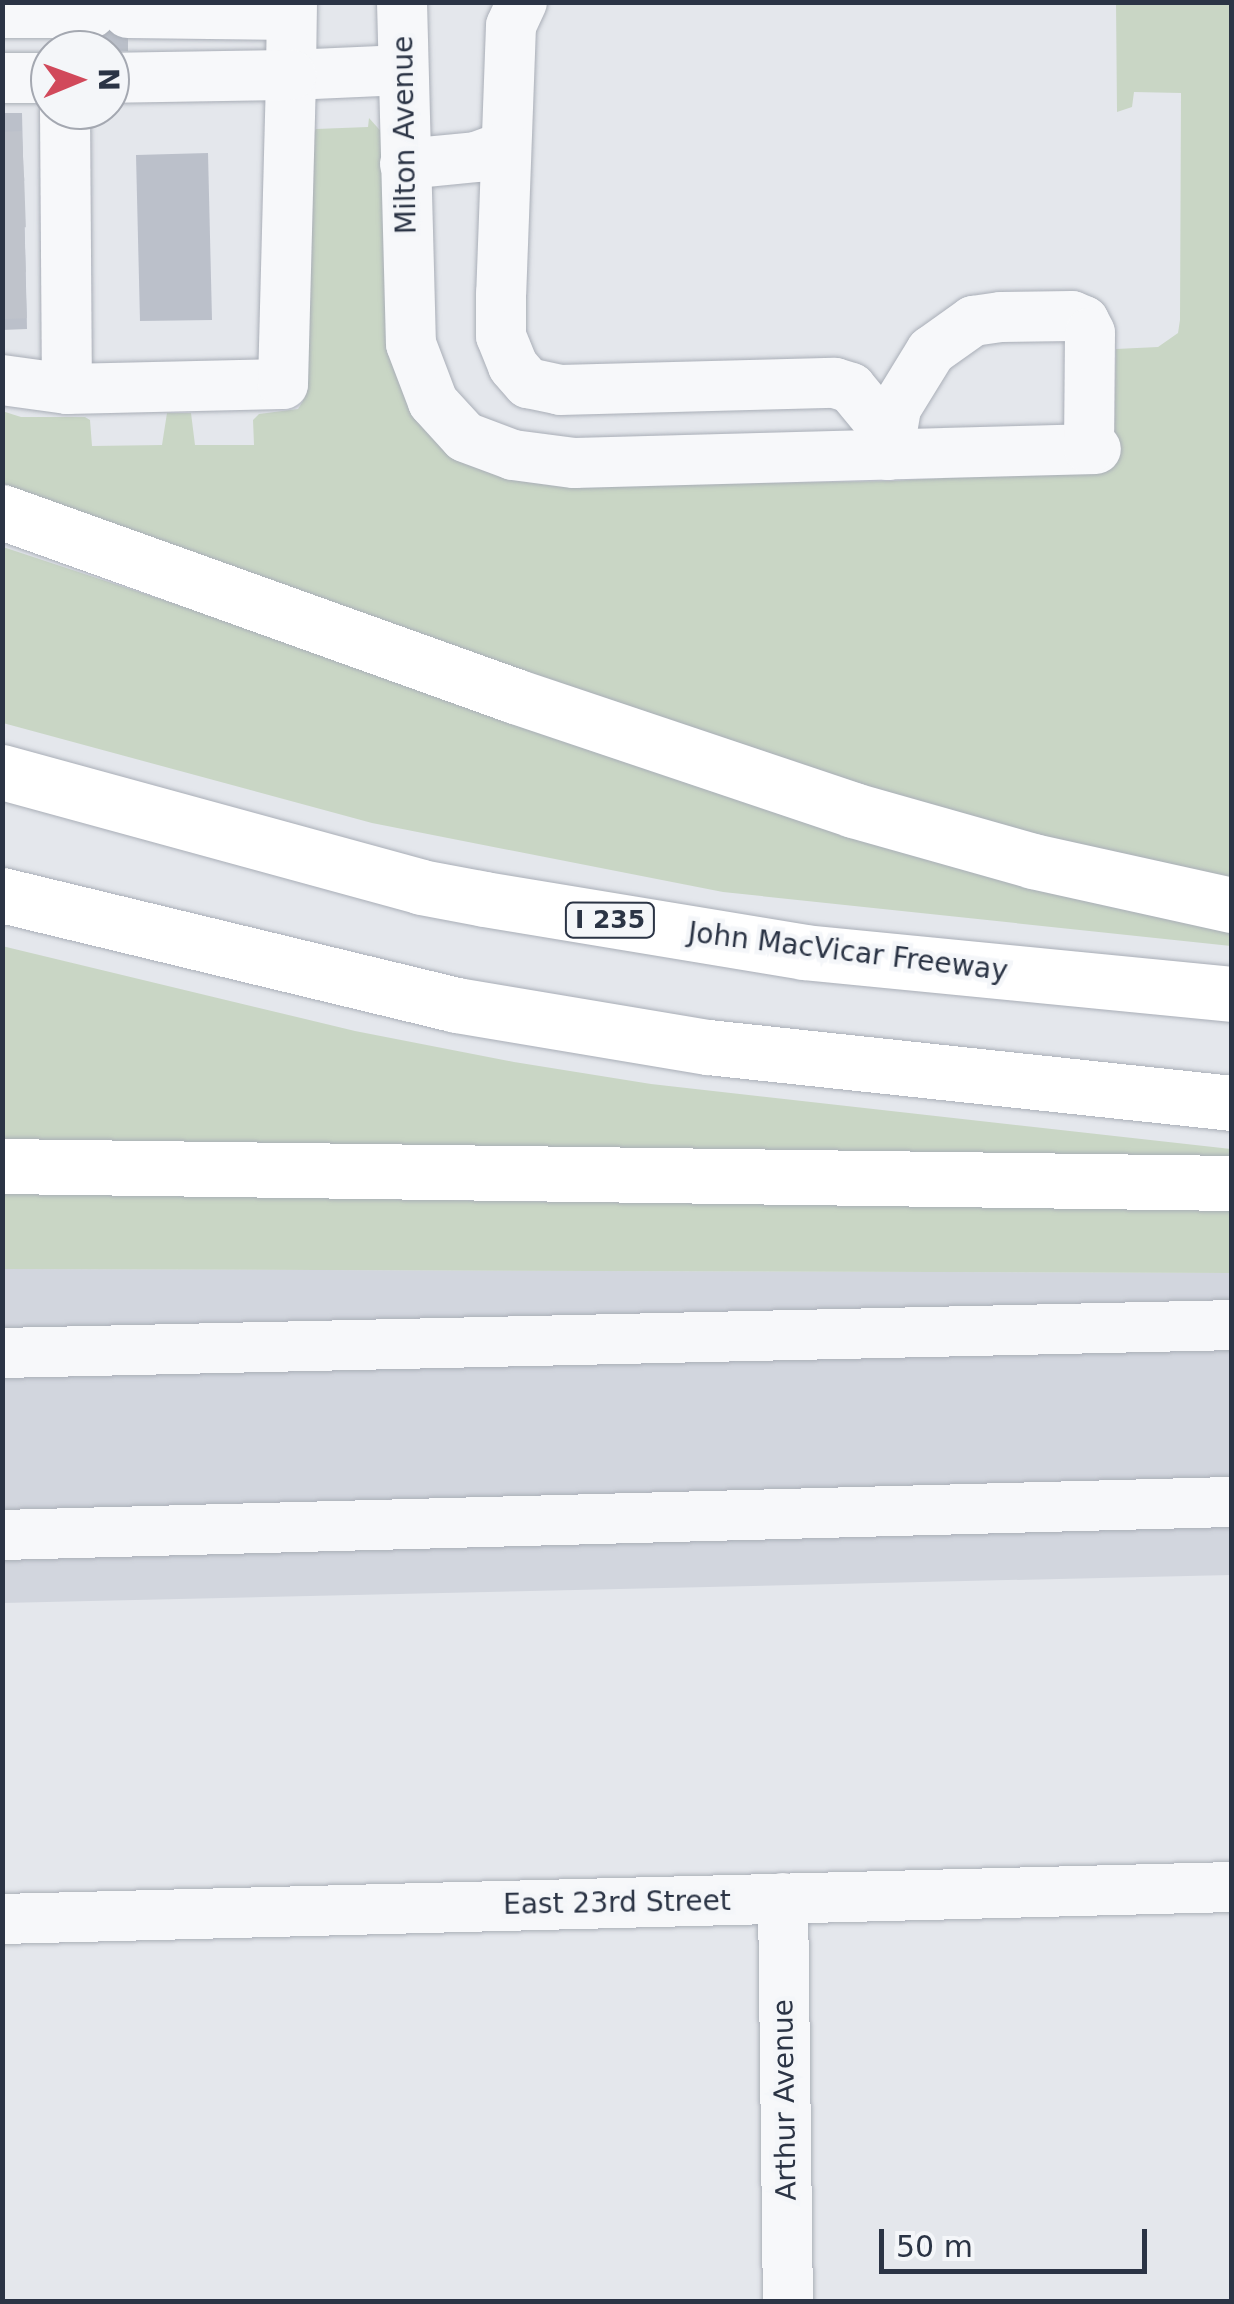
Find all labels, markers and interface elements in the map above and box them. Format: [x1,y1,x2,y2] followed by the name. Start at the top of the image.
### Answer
[30,30,130,130] north arrow
[386,35,424,235] street label: Milton Avenue
[92,67,125,92] text: N
[562,900,658,940] road number: I 235
[686,916,1010,988] street label: John MacVicar Freeway
[503,1884,731,1922] street label: East 23rd Street
[766,1999,804,2201] street label: Arthur Avenue
[884,2209,1152,2271] scale bar
[896,2229,973,2264] text: 50 m

